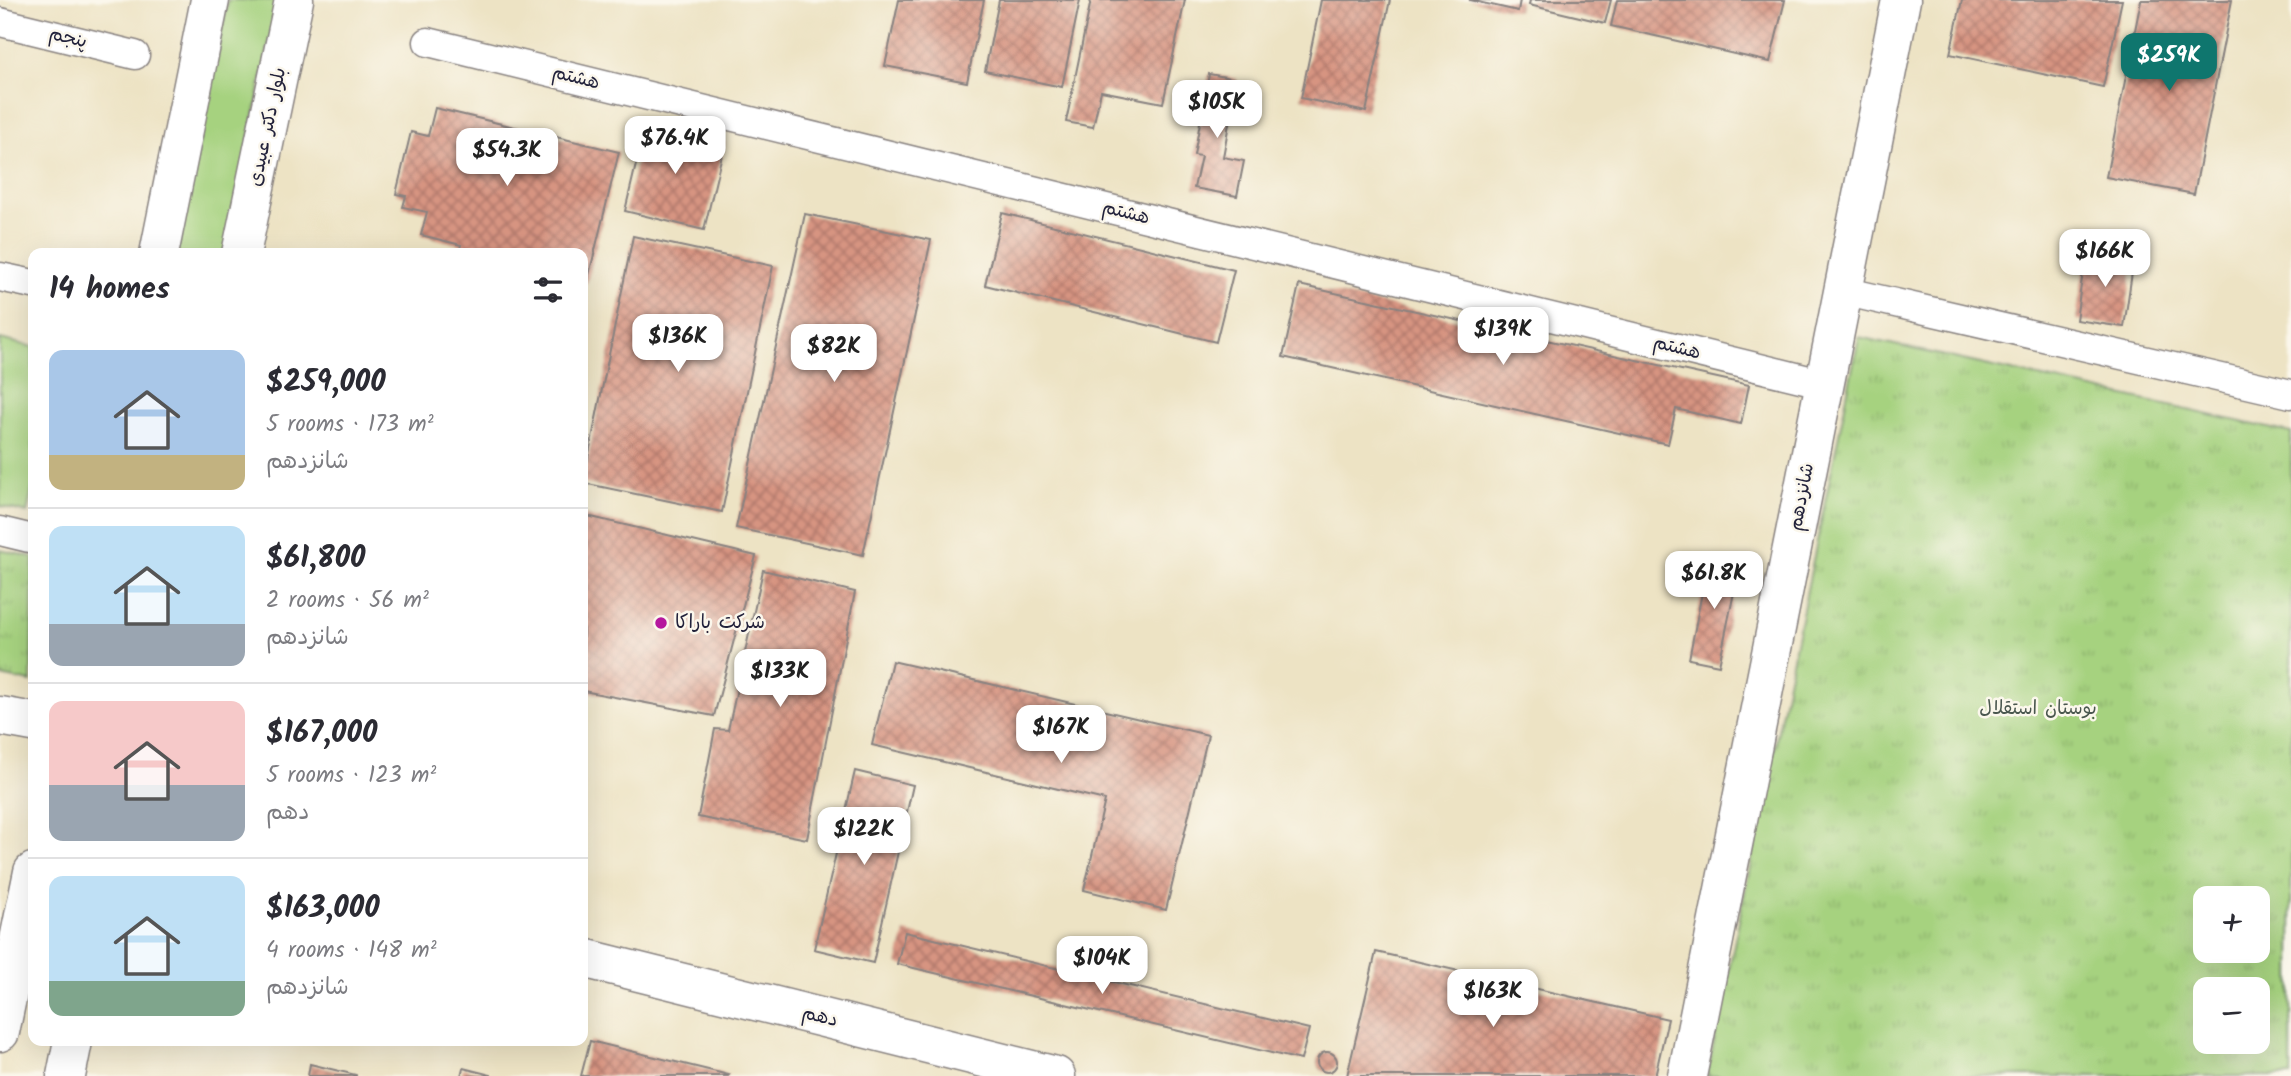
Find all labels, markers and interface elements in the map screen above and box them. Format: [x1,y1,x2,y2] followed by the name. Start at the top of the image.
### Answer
[46,19,90,57] street label: پنجم
[2120,34,2218,93] pin: $259K
[2137,38,2201,74] text: $259K
[549,58,603,98] street label: هشتم
[241,65,295,189] street label: بلوار دکتر عبیدی
[1168,80,1266,140] pin: $105K
[1188,85,1246,121] text: $105K
[618,116,732,176] pin: $76.4K
[641,121,709,157] text: $76.4K
[450,128,564,188] pin: $54.3K
[472,133,542,169] text: $54.3K
[1099,193,1153,233] street label: هشتم
[2056,230,2154,289] pin: $166K
[2075,234,2135,270] text: $166K
[49,266,170,314] text: 14 homes
[529,271,567,309] icon: filters
[1454,308,1552,367] pin: $139K
[1474,312,1532,348] text: $139K
[629,314,727,374] pin: $136K
[648,319,708,355] text: $136K
[793,324,875,384] pin: $82K
[1650,328,1704,368] street label: هشتم
[807,329,861,365] text: $82K
[266,359,386,407] text: $259,000
[105,378,189,462] icon: home
[266,407,434,443] text: 5 rooms · 173 m²
[266,444,349,480] text: شانزدهم
[1781,461,1823,533] street label: شانزدهم
[266,535,365,583] text: $61,800
[1657,552,1771,611] pin: $61.8K
[105,554,189,638] icon: home
[1681,556,1747,592] text: $61.8K
[266,583,429,619] text: 2 rooms · 56 m²
[675,608,765,638] place label: شرکت باراکا
[653,615,669,631] marker: شرکت باراکا
[266,620,349,656] text: شانزدهم
[731,650,829,709] pin: $133K
[750,654,810,690] text: $133K
[1979,694,2097,724] park label: بوستان استقلال
[1012,706,1110,765] pin: $167K
[266,710,377,758] text: $167,000
[1032,710,1090,746] text: $167K
[105,729,189,813] icon: home
[266,758,436,794] text: 5 rooms · 123 m²
[266,795,309,831] text: دهم
[815,808,913,867] pin: $122K
[833,812,895,848] text: $122K
[266,885,380,933] text: $163,000
[2193,886,2270,1054] map controls
[2193,886,2270,963] button: +
[105,904,189,988] icon: home
[266,933,437,969] text: 4 rooms · 148 m²
[1053,936,1151,996] pin: $104K
[1073,941,1131,977] text: $104K
[266,970,349,1006] text: شانزدهم
[1444,970,1542,1029] pin: $163K
[1463,974,1523,1010] text: $163K
[2193,977,2270,1054] button: −
[799,998,841,1036] street label: دهم

